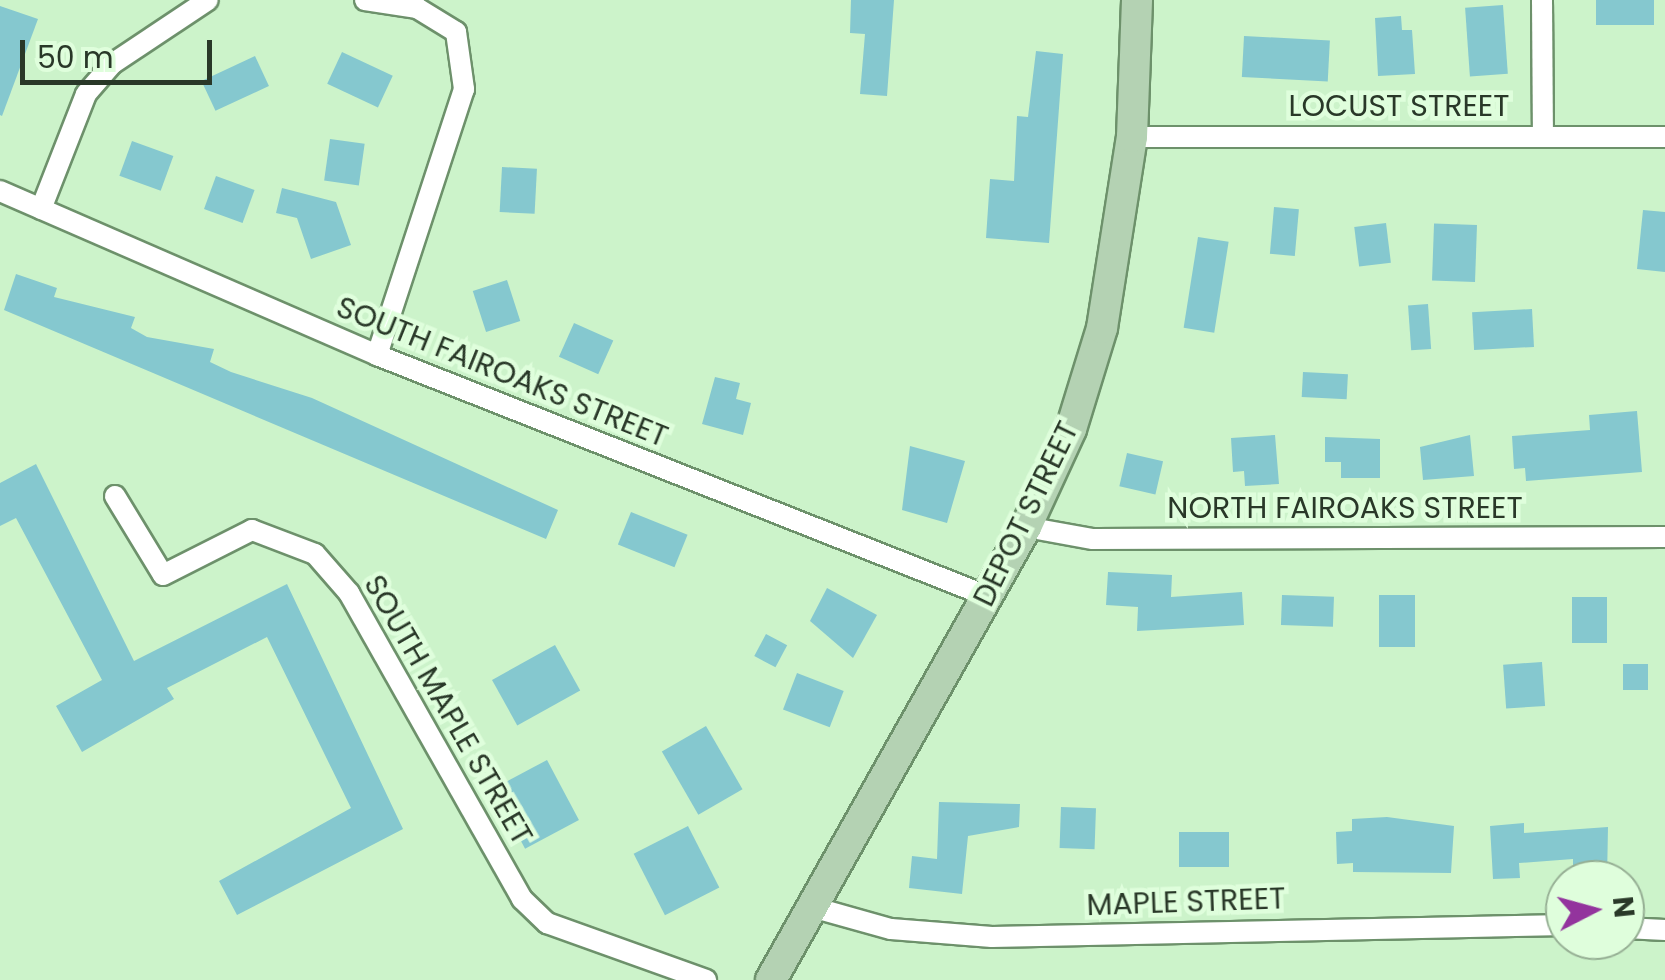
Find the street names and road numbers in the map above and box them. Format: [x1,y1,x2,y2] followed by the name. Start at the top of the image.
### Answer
[1289,88,1509,124] street label: LOCUST STREET
[331,289,673,455] street label: SOUTH FAIROAKS STREET
[966,416,1086,612] street label: DEPOT STREET
[1167,490,1523,526] street label: NORTH FAIROAKS STREET
[356,569,540,851] street label: SOUTH MAPLE STREET
[1086,881,1286,923] street label: MAPLE STREET

